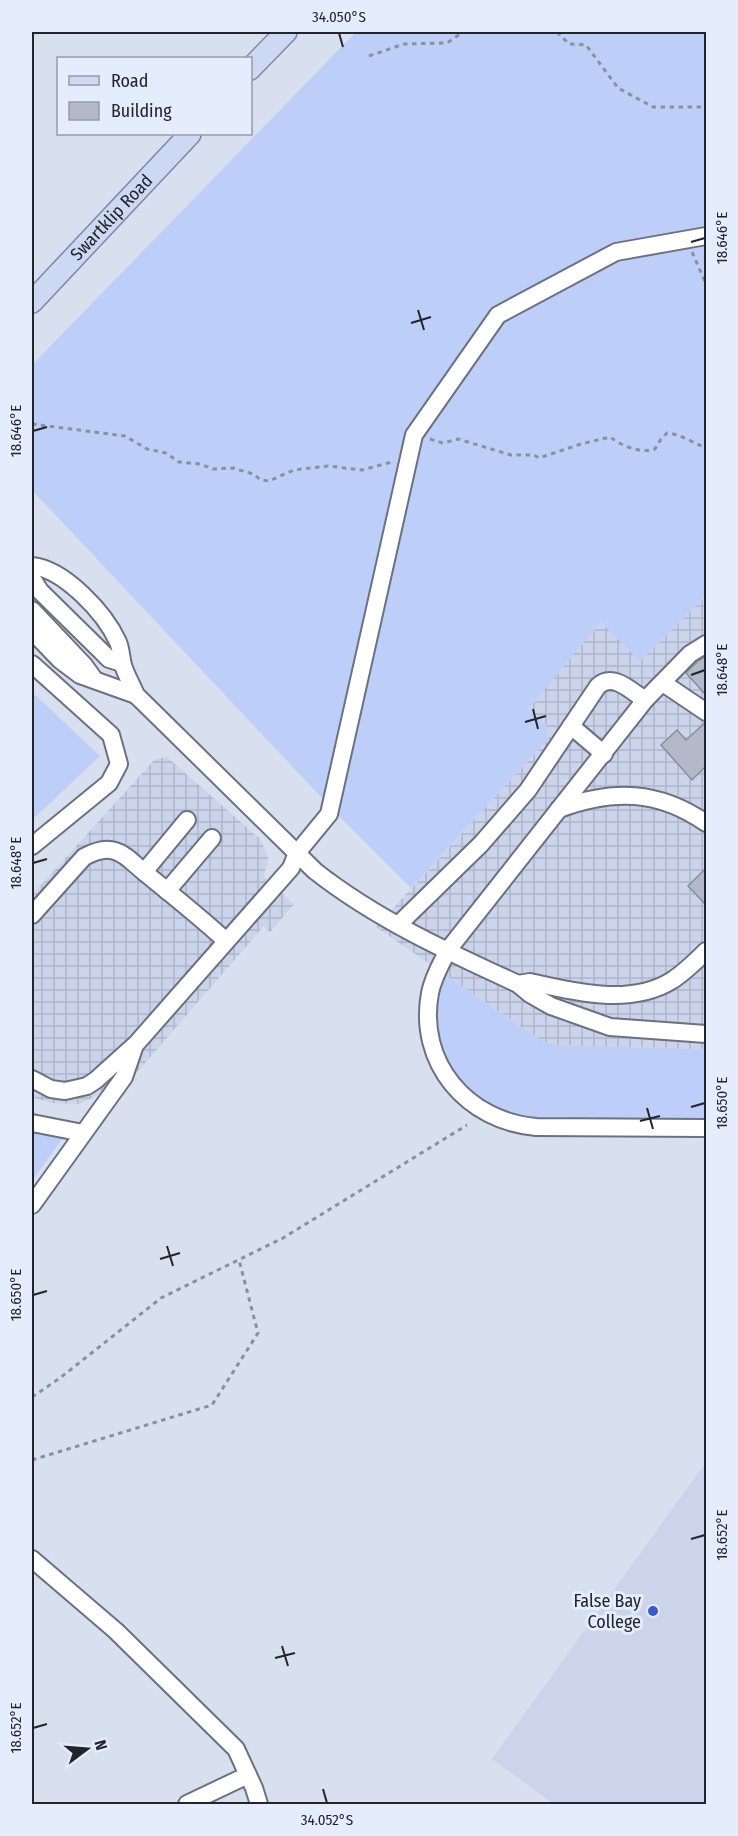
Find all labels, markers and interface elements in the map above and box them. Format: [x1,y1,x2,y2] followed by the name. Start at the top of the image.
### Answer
[312,8,366,26] text: 34.050°S
[57,57,252,135] legend
[111,70,148,92] text: Road
[111,100,172,122] text: Building
[66,170,157,265] street label: Swartklip Road
[713,212,731,264] text: 18.646°E
[7,405,25,457] text: 18.646°E
[713,644,731,696] text: 18.648°E
[7,837,25,889] text: 18.648°E
[713,1077,731,1129] text: 18.650°E
[7,1269,25,1321] text: 18.650°E
[713,1509,731,1561] text: 18.652°E
[574,1590,641,1633] place label: False Bay College
[646,1604,660,1618] marker: False Bay College
[7,1702,25,1754] text: 18.652°E
[57,1719,117,1779] north arrow
[90,1738,111,1752] text: N
[301,1811,353,1829] text: 34.052°S

